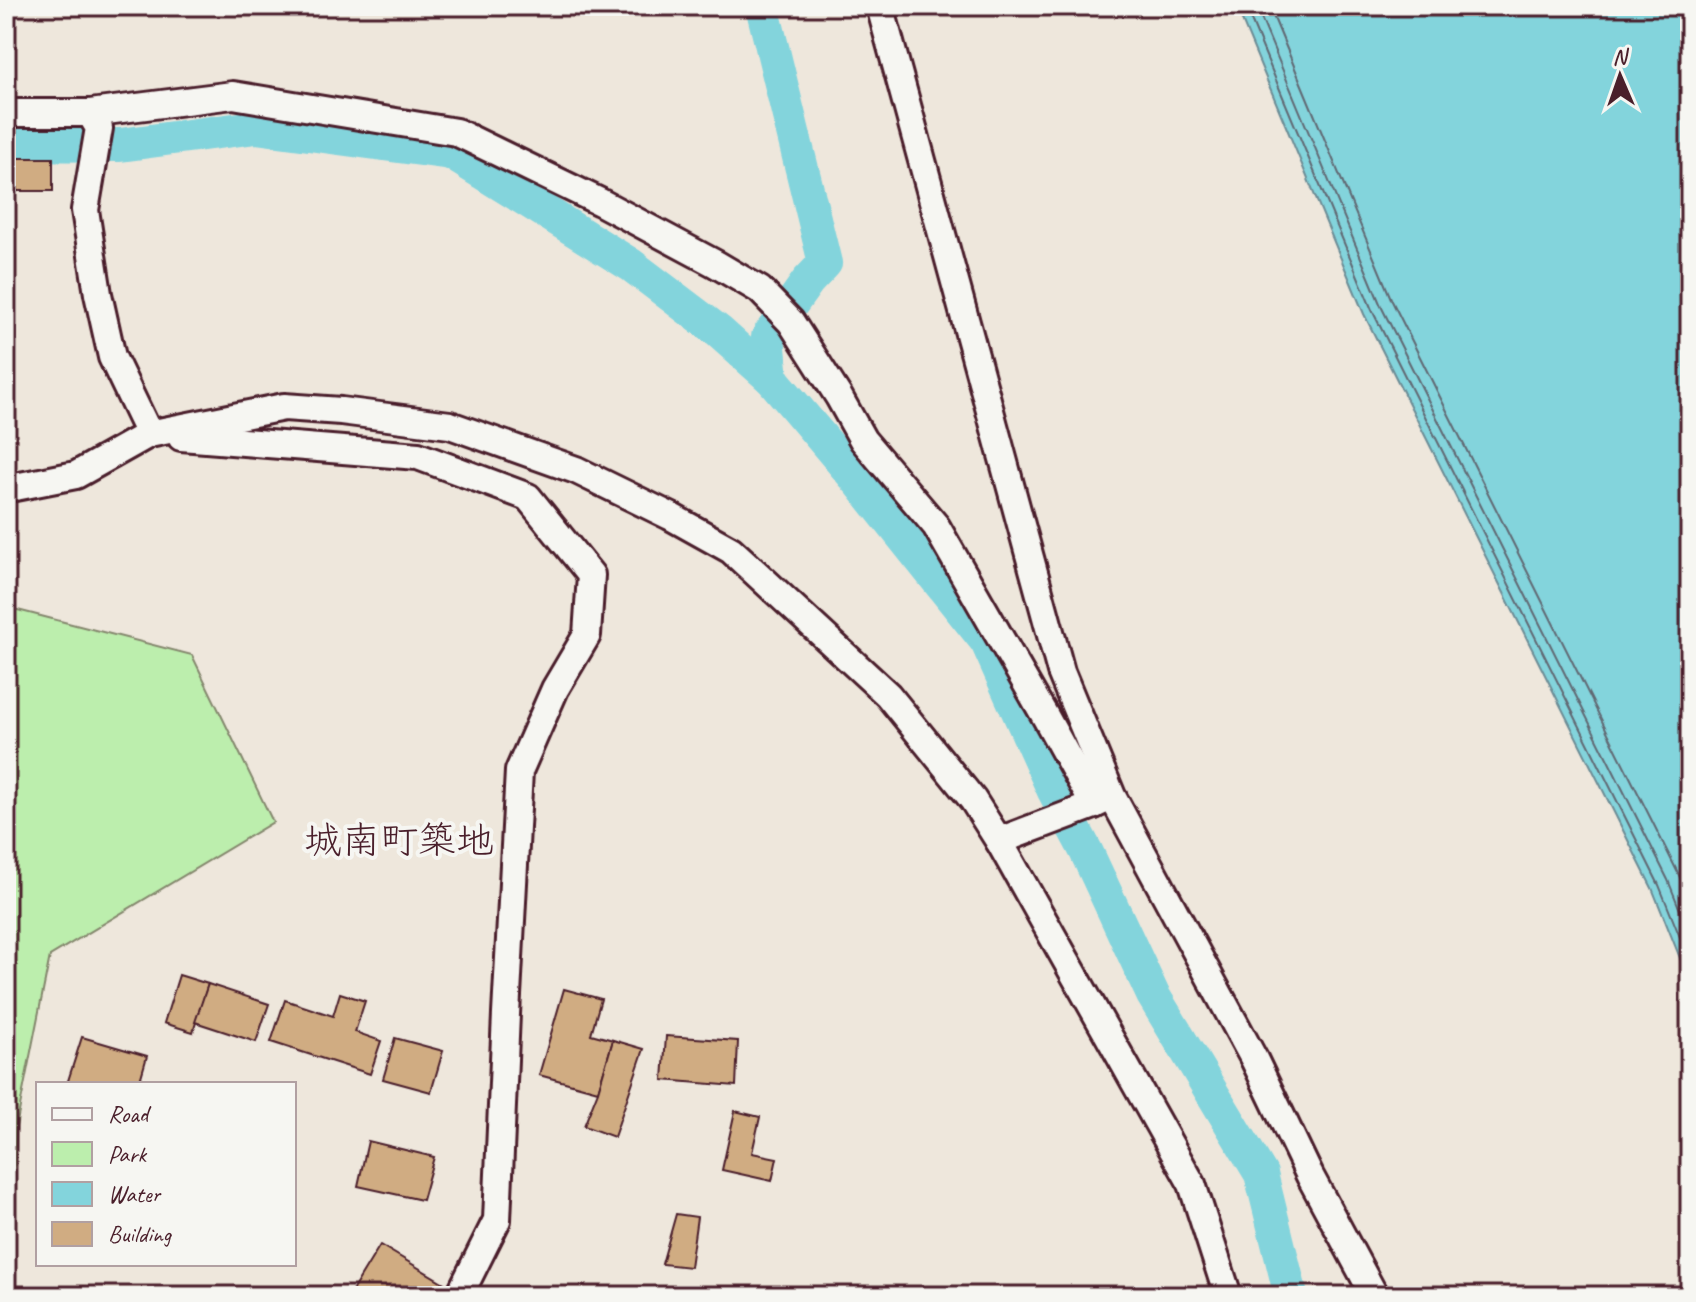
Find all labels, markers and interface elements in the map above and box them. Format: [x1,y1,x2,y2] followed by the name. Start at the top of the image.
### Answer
[1580,36,1660,116] north arrow
[1612,43,1630,71] text: N
[304,817,494,864] district label: 城南町築地
[36,1082,296,1266] legend
[108,1099,152,1129] text: Road
[108,1139,148,1169] text: Park
[108,1179,163,1209] text: Water
[108,1219,173,1249] text: Building

